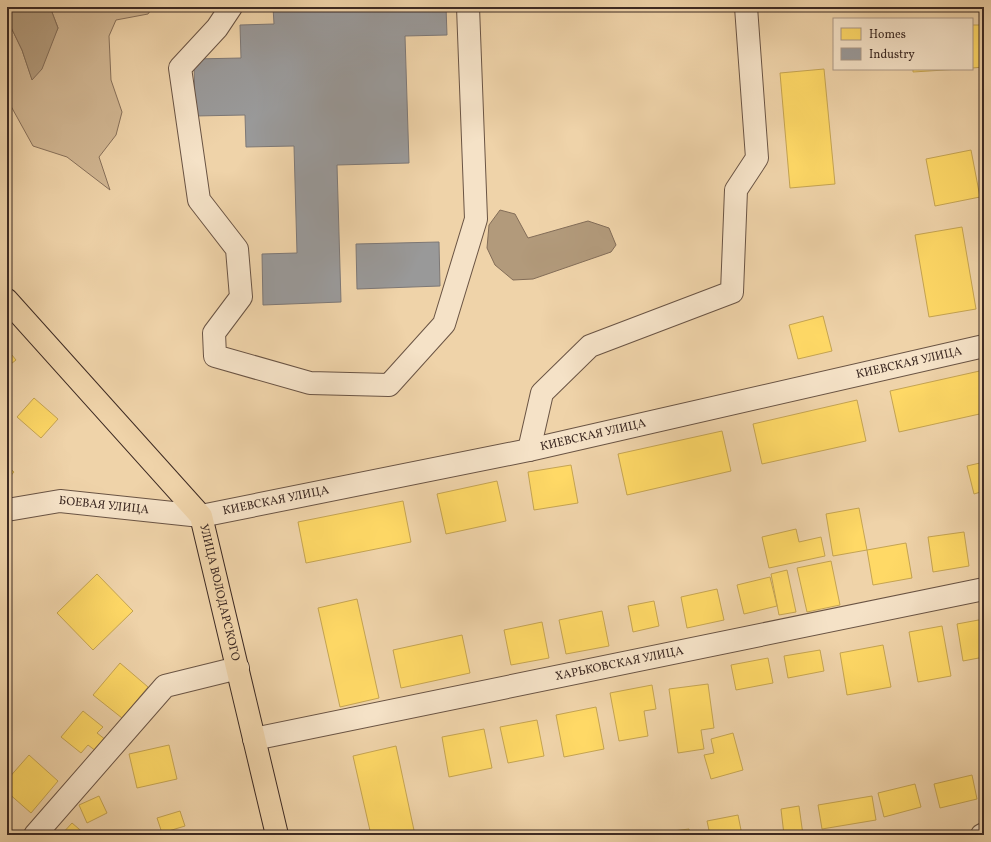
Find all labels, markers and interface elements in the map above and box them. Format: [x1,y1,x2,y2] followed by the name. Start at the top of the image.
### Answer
[833,18,973,70] legend
[869,27,906,43] text: Homes
[869,47,915,63] text: Industry
[855,343,964,383] street label: КИЕВСКАЯ УЛИЦА
[539,415,648,455] street label: КИЕВСКАЯ УЛИЦА
[221,482,331,519] street label: КИЕВСКАЯ УЛИЦА
[58,493,150,518] street label: БОЕВАЯ УЛИЦА
[195,522,243,663] street label: УЛИЦА ВОЛОДАРСКОГО
[554,643,686,685] street label: ХАРЬКОВСКАЯ УЛИЦА

